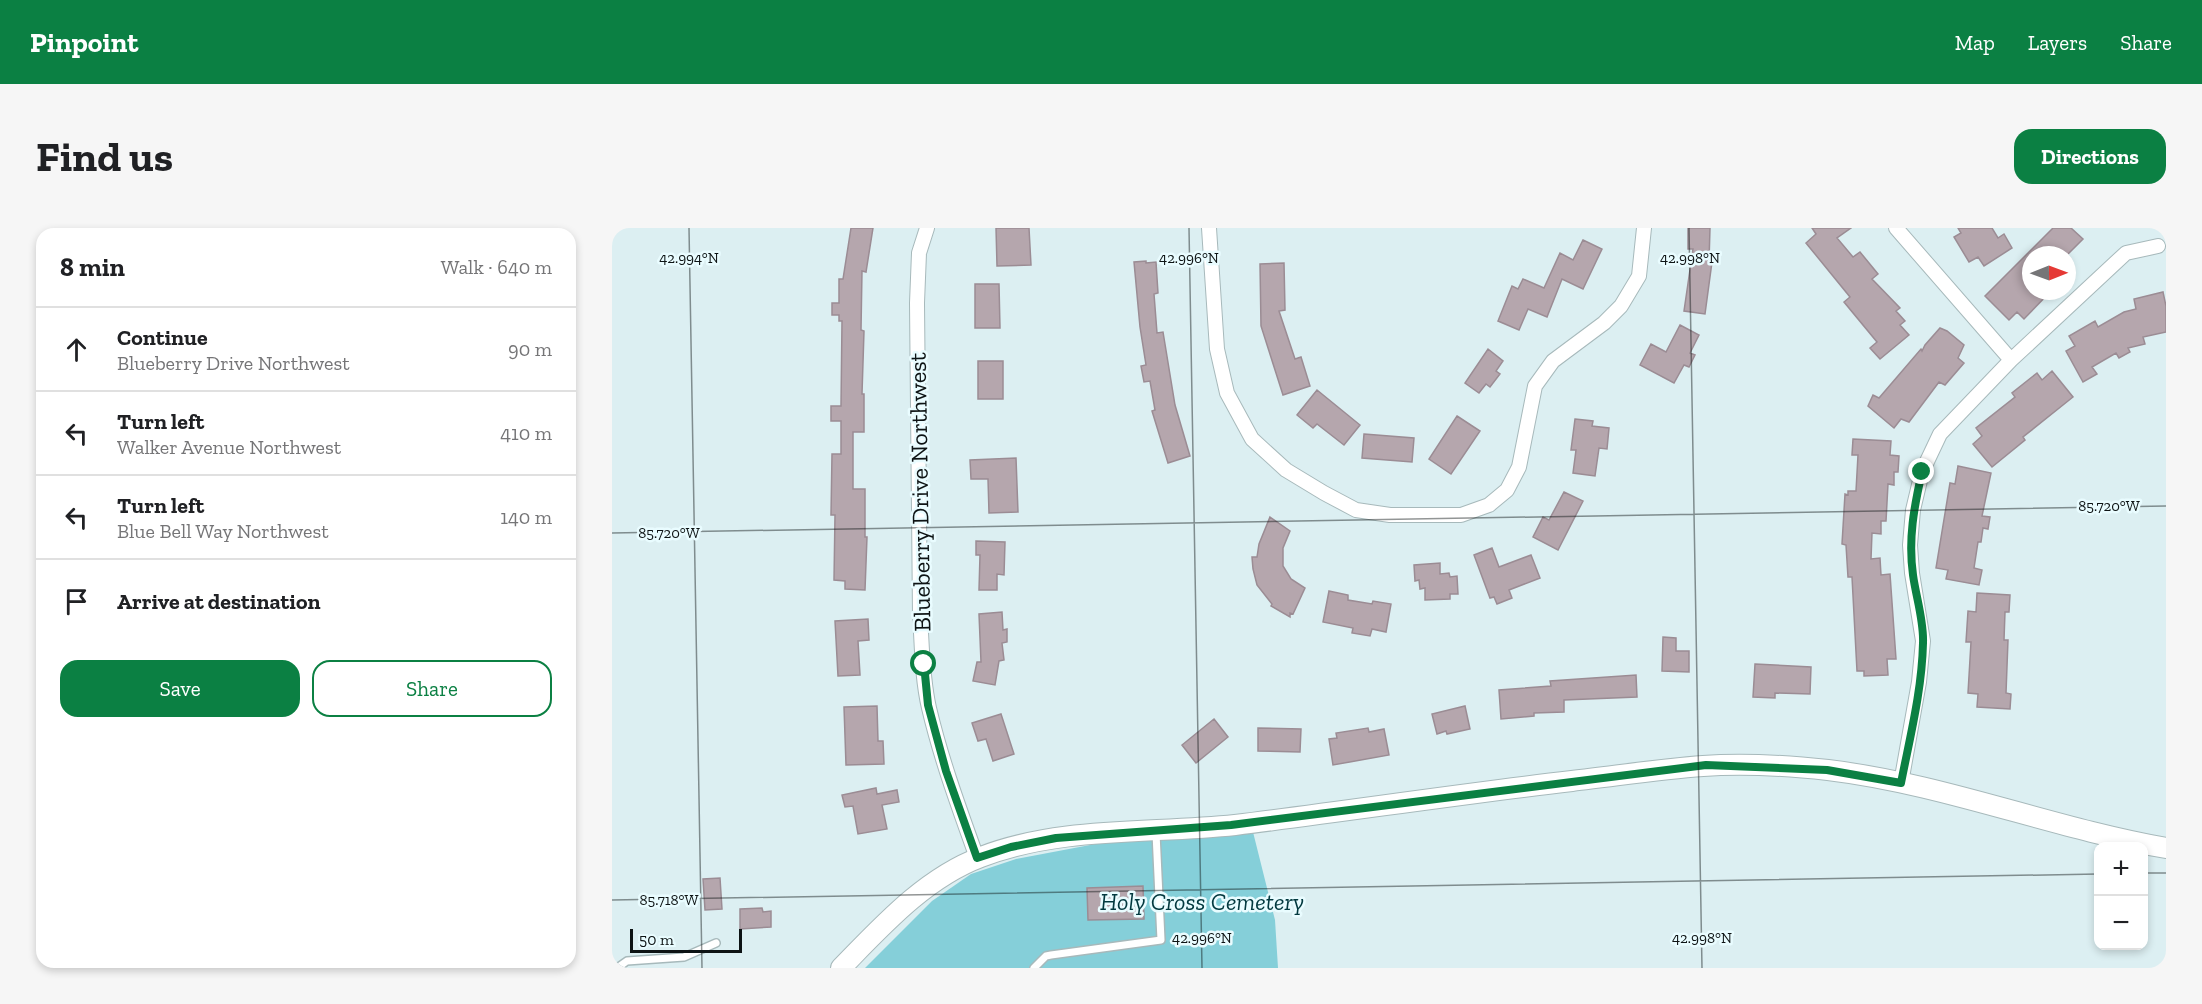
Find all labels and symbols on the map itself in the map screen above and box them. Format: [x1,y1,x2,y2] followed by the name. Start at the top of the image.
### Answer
[2022,246,2076,300] north arrow
[659,249,719,267] text: 42.994°N
[1159,249,1219,267] text: 42.996°N
[1660,249,1720,267] text: 42.998°N
[903,352,936,632] street label: Blueberry Drive Northwest
[1908,458,1934,484] route end
[2078,497,2140,515] text: 85.720°W
[638,524,700,542] text: 85.720°W
[910,650,936,676] route start
[1100,887,1304,916] park label: Holy Cross Cemetery
[639,891,699,909] text: 85.718°W
[630,926,742,954] scale bar
[1172,929,1232,947] text: 42.996°N
[1672,929,1732,947] text: 42.998°N

